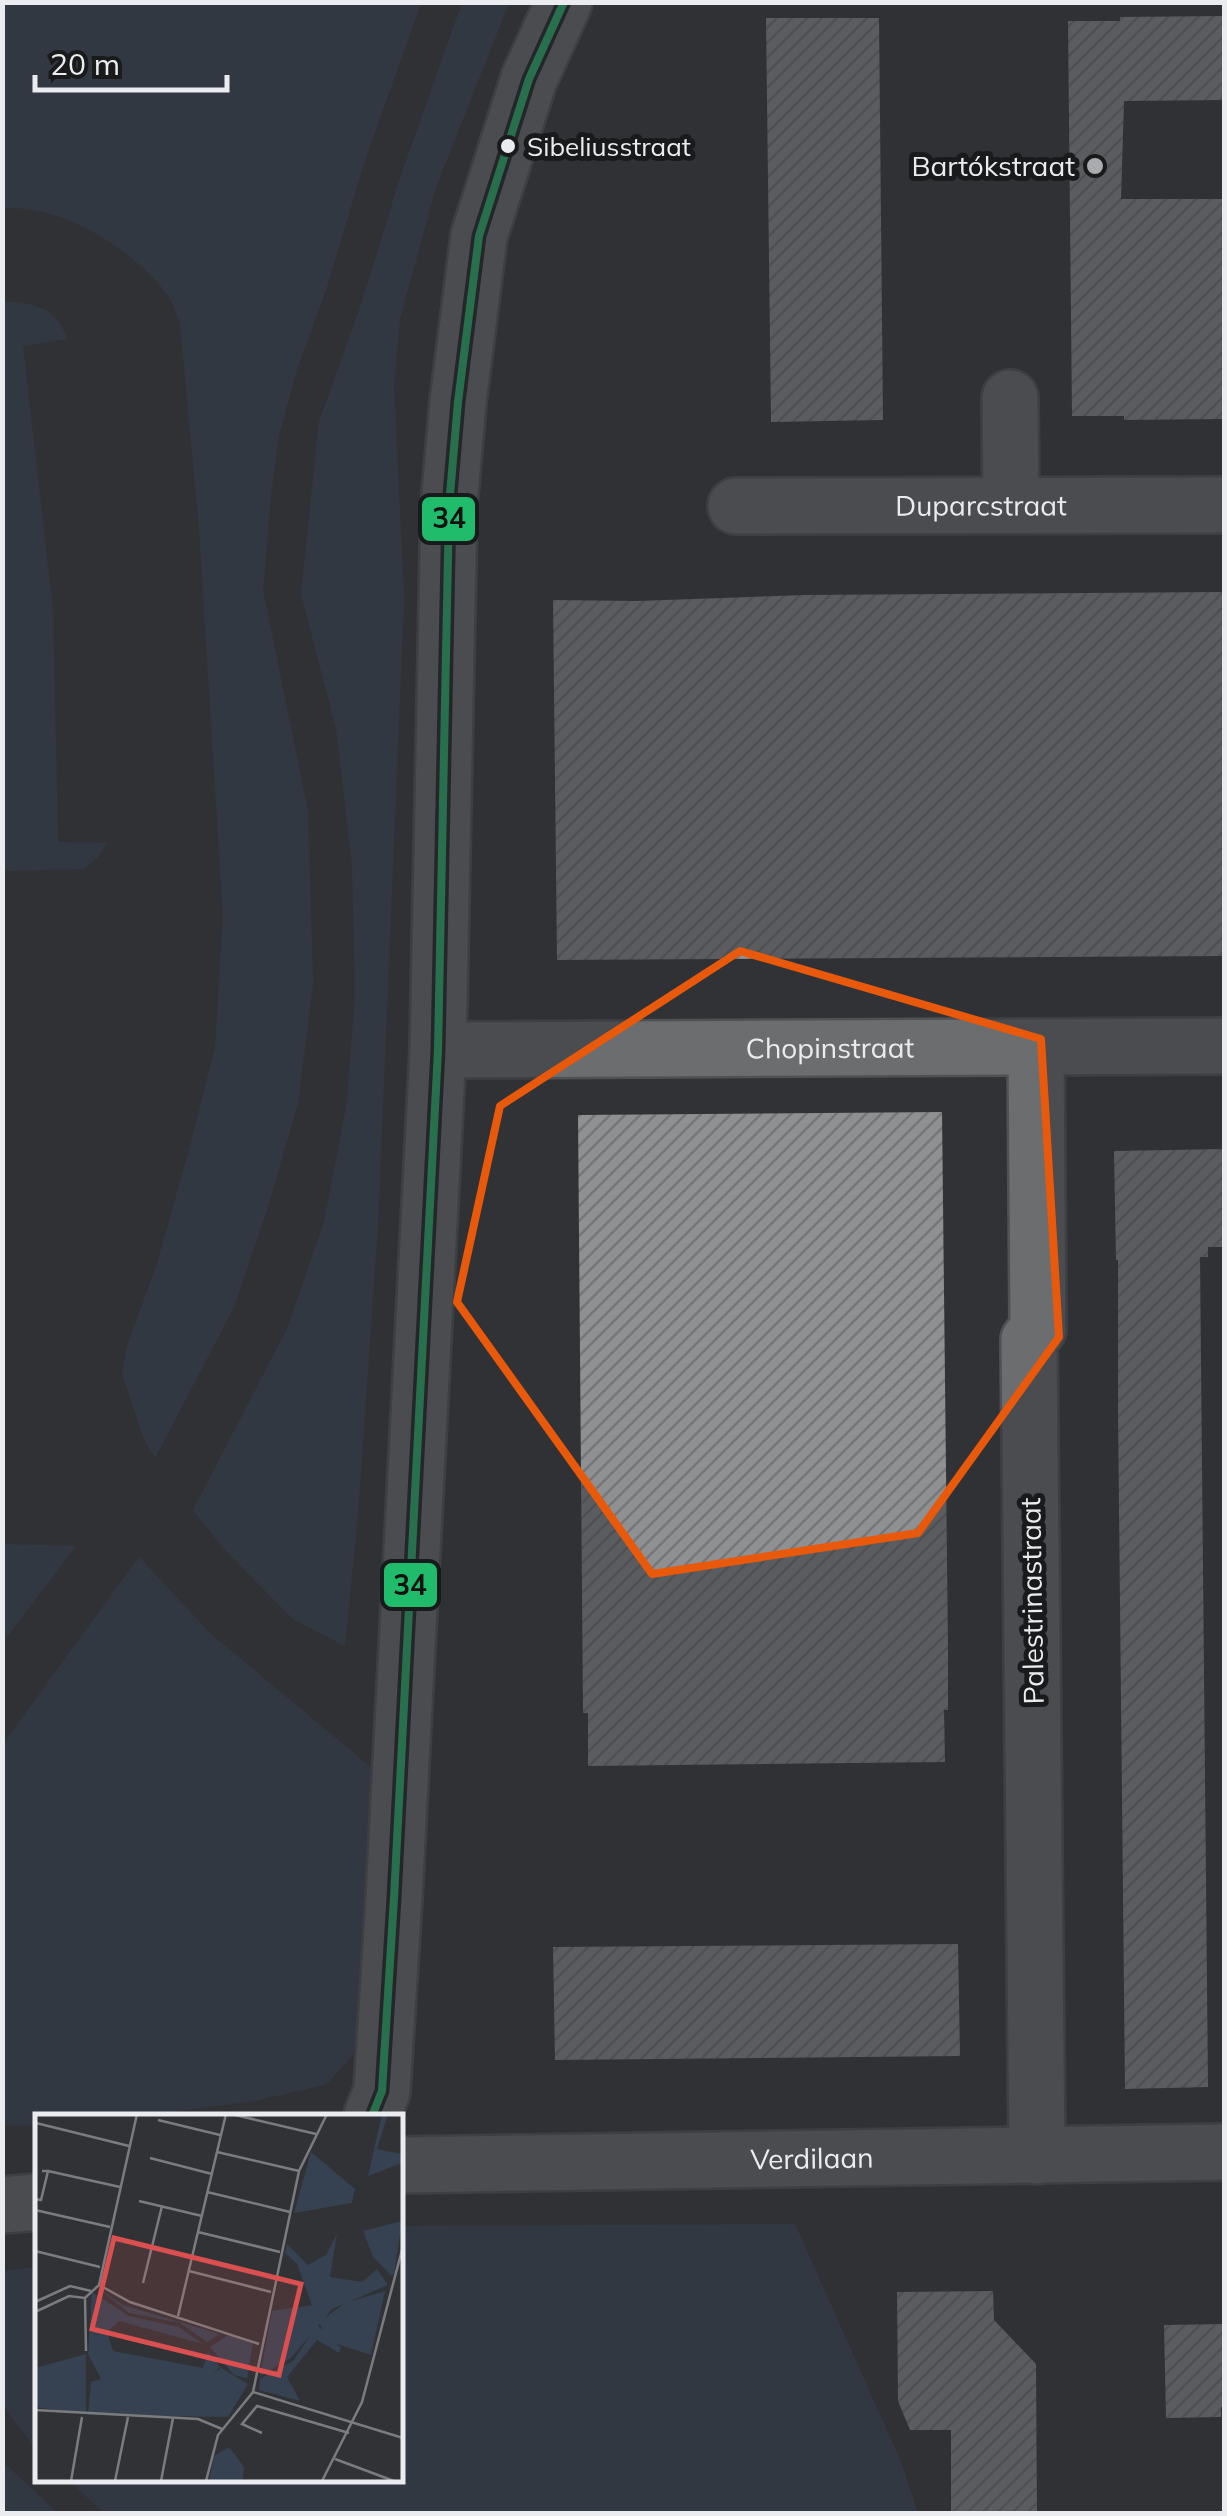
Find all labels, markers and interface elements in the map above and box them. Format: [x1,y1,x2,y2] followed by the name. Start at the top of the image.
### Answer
[35,30,228,92] scale bar
[50,45,120,83] text: 20 m
[527,130,691,163] place label: Sibeliusstraat
[498,136,518,156] marker: Sibeliusstraat
[911,148,1075,183] place label: Bartókstraat
[1084,155,1106,177] marker: Bartókstraat
[895,487,1067,523] street label: Duparcstraat
[420,495,477,543] line badge: 34
[432,500,466,535] text: 34
[746,1030,915,1065] street label: Chopinstraat
[1012,1497,1051,1705] street label: Palestrinastraat
[382,1561,439,1609] line badge: 34
[393,1567,427,1602] text: 34
[35,2114,402,2481] inset map
[750,2140,874,2176] street label: Verdilaan

